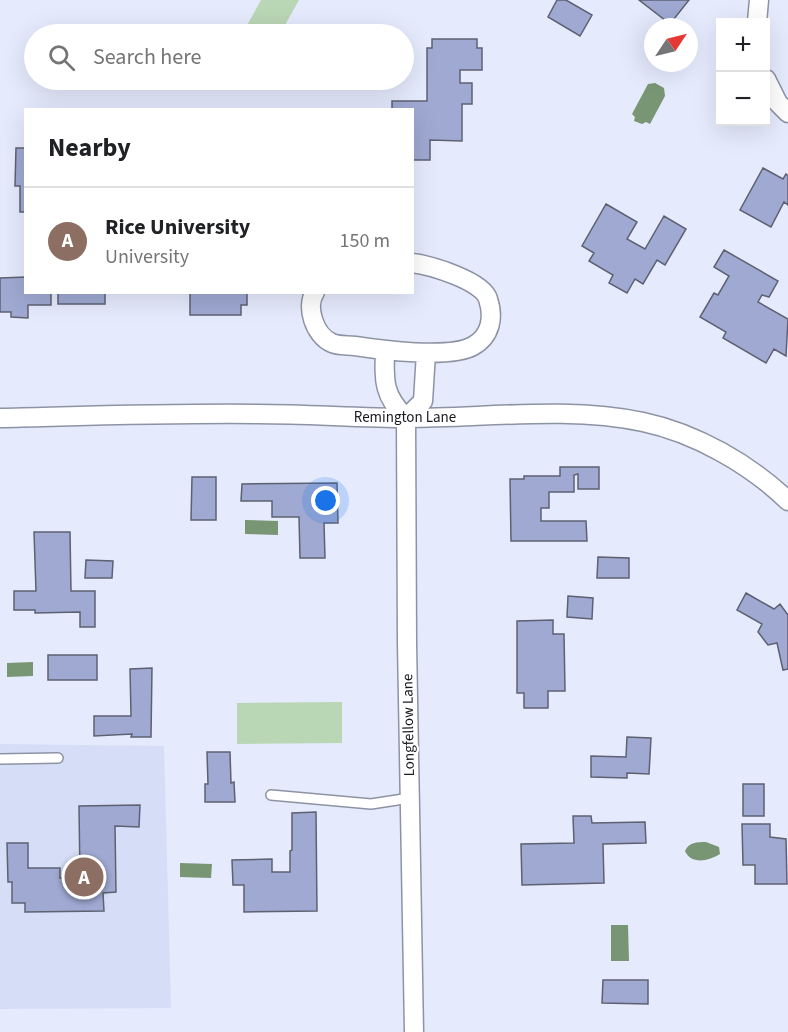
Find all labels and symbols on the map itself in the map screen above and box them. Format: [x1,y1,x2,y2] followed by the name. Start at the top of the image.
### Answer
[644,18,698,72] north arrow
[354,407,456,428] street label: Remington Lane
[311,486,340,515] your location
[397,673,420,777] street label: Longfellow Lane
[64,854,104,900] pin: A

